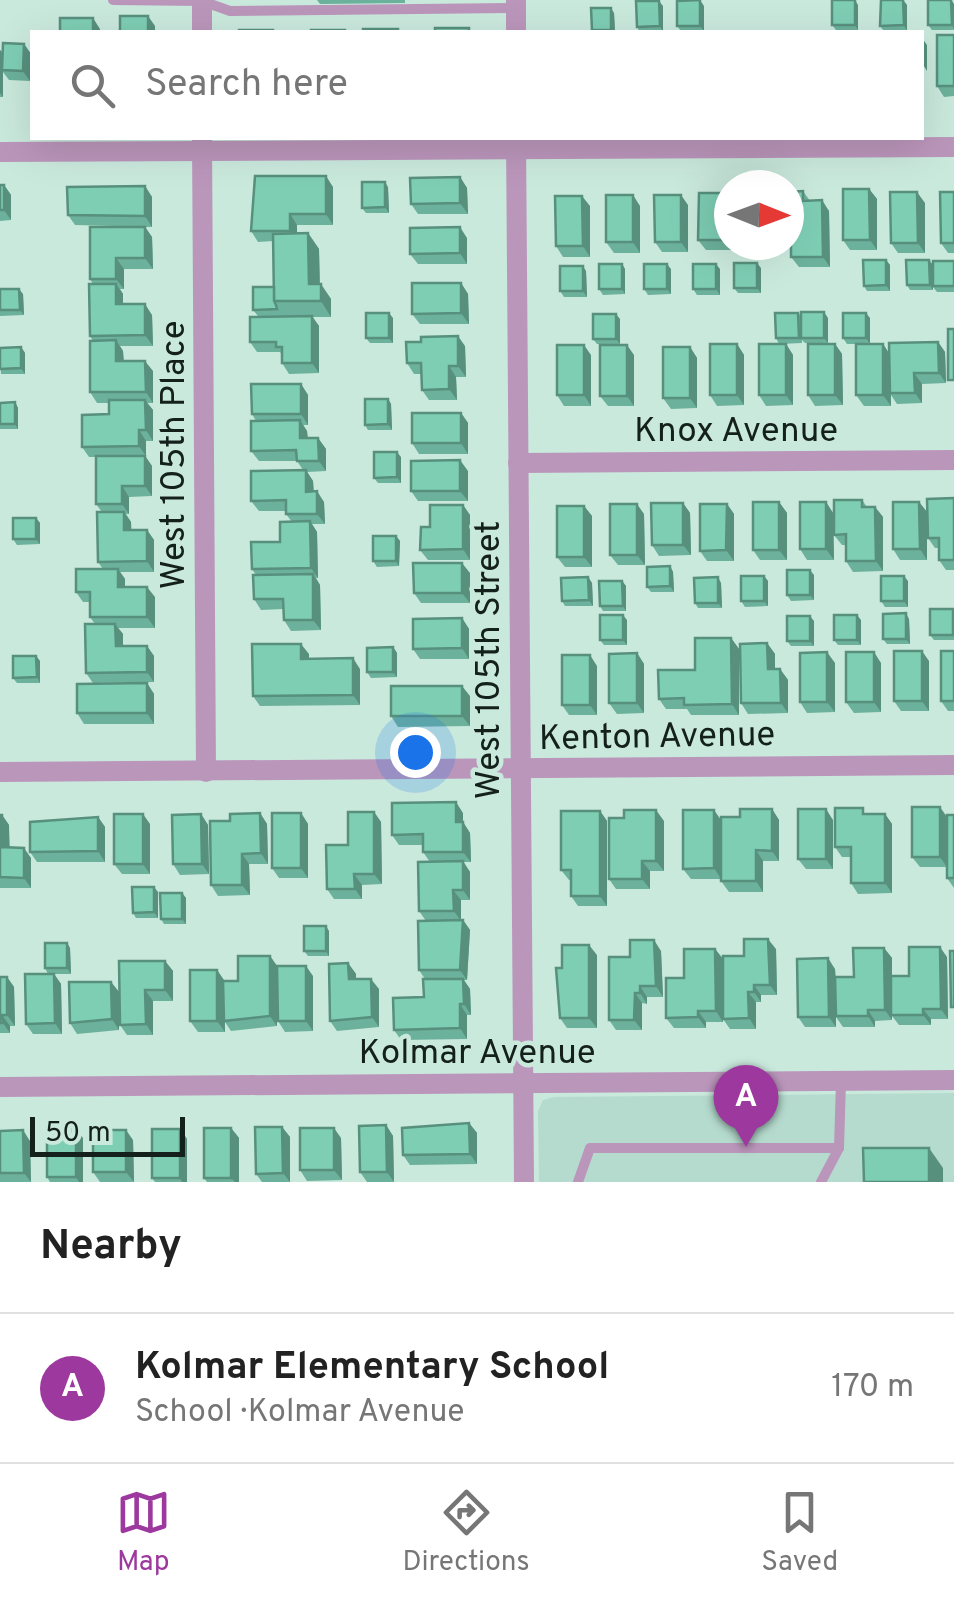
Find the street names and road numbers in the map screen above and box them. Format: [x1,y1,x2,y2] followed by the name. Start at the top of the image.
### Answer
[153,320,197,590] street label: West 105th Place
[634,410,838,454] street label: Knox Avenue
[468,521,512,799] street label: West 105th Street
[539,714,776,762] street label: Kenton Avenue
[358,1032,596,1076] street label: Kolmar Avenue

